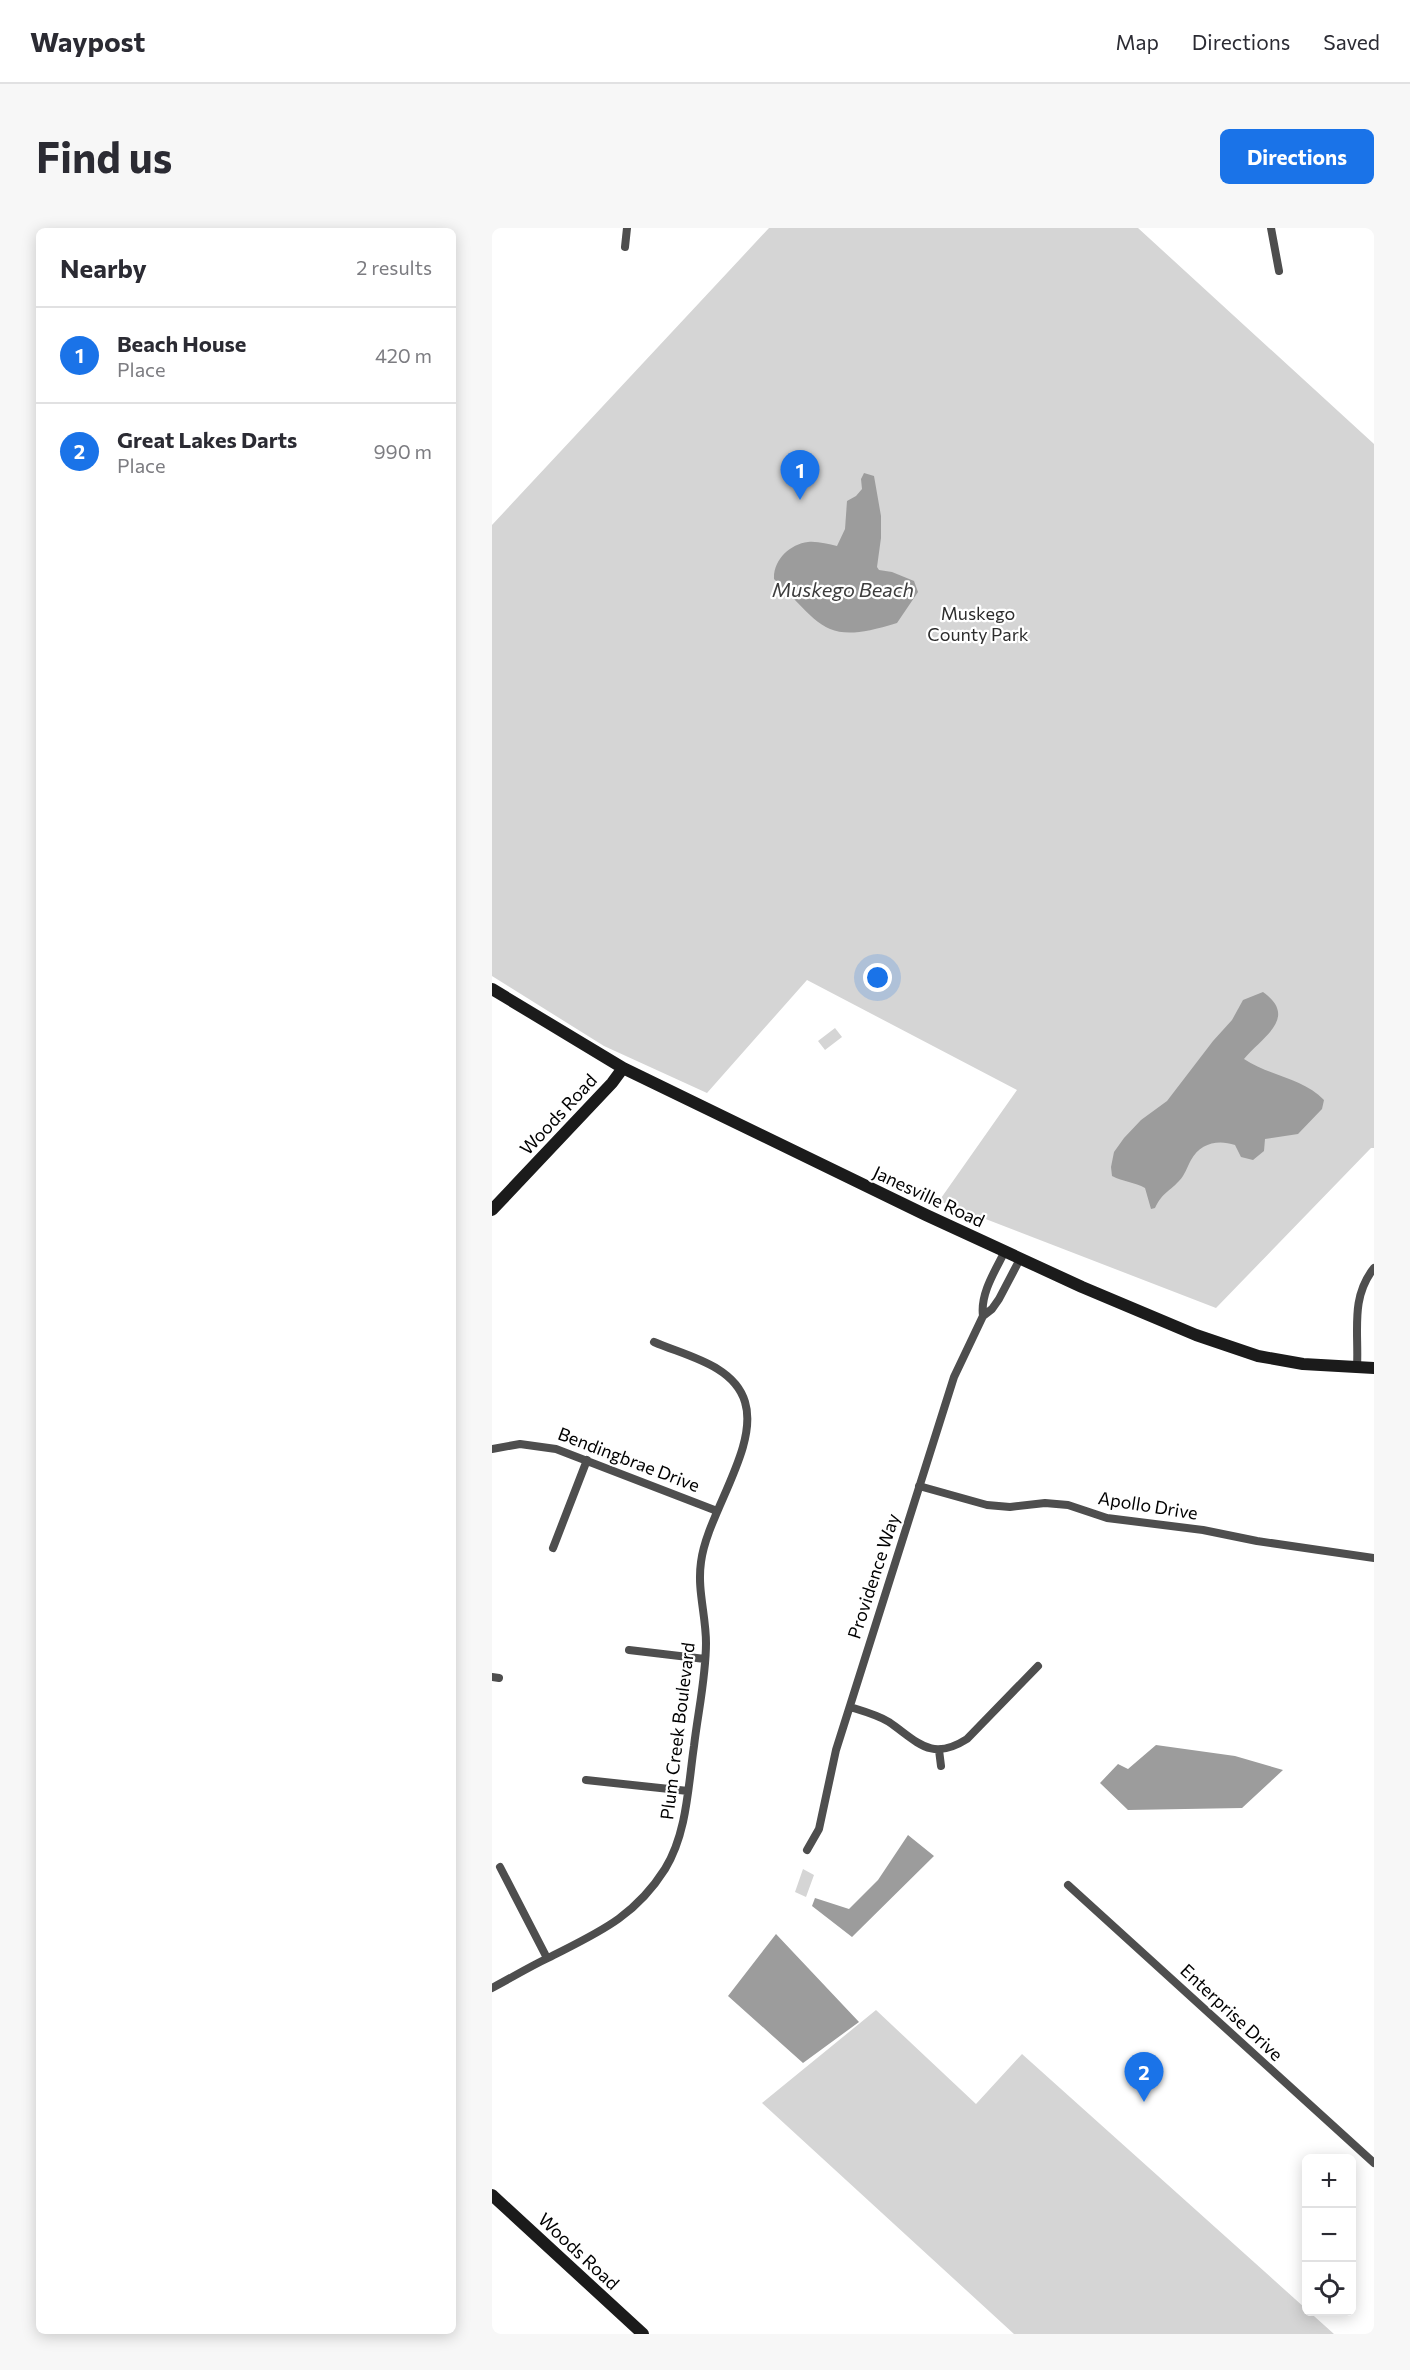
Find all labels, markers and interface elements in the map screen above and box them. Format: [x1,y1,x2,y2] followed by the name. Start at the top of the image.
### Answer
[30,24,145,58] text: Waypost
[1116,29,1159,54] text: Map
[1192,29,1290,54] text: Directions
[1323,29,1380,54] text: Saved
[1220,129,1374,184] button: Directions
[36,130,172,182] text: Find us
[60,252,147,283] text: Nearby
[356,255,432,279] text: 2 results
[117,330,246,357] text: Beach House
[75,343,84,367] text: 1
[375,343,432,367] text: 420 m
[117,357,166,381] text: Place
[117,426,297,453] text: Great Lakes Darts
[74,439,85,463] text: 2
[373,439,432,463] text: 990 m
[780,450,820,500] pin: 1
[117,453,166,477] text: Place
[772,577,914,601] water label: Muskego Beach
[927,602,1029,645] park label: Muskego County Park
[863,963,892,992] your location
[515,1069,601,1159] street label: Woods Road
[870,1161,988,1231] street label: Janesville Road
[555,1422,703,1496] street label: Bendingbrae Drive
[1097,1486,1199,1524] street label: Apollo Drive
[842,1511,904,1641] street label: Providence Way
[655,1641,699,1821] street label: Plum Creek Boulevard
[1176,1959,1288,2065] street label: Enterprise Drive
[1124,2052,1164,2102] pin: 2
[1302,2154,1356,2316] map controls
[1302,2154,1356,2208] button: +
[534,2208,624,2294] street label: Woods Road
[1302,2208,1356,2262] button: −
[1302,2262,1356,2316] button: locate

